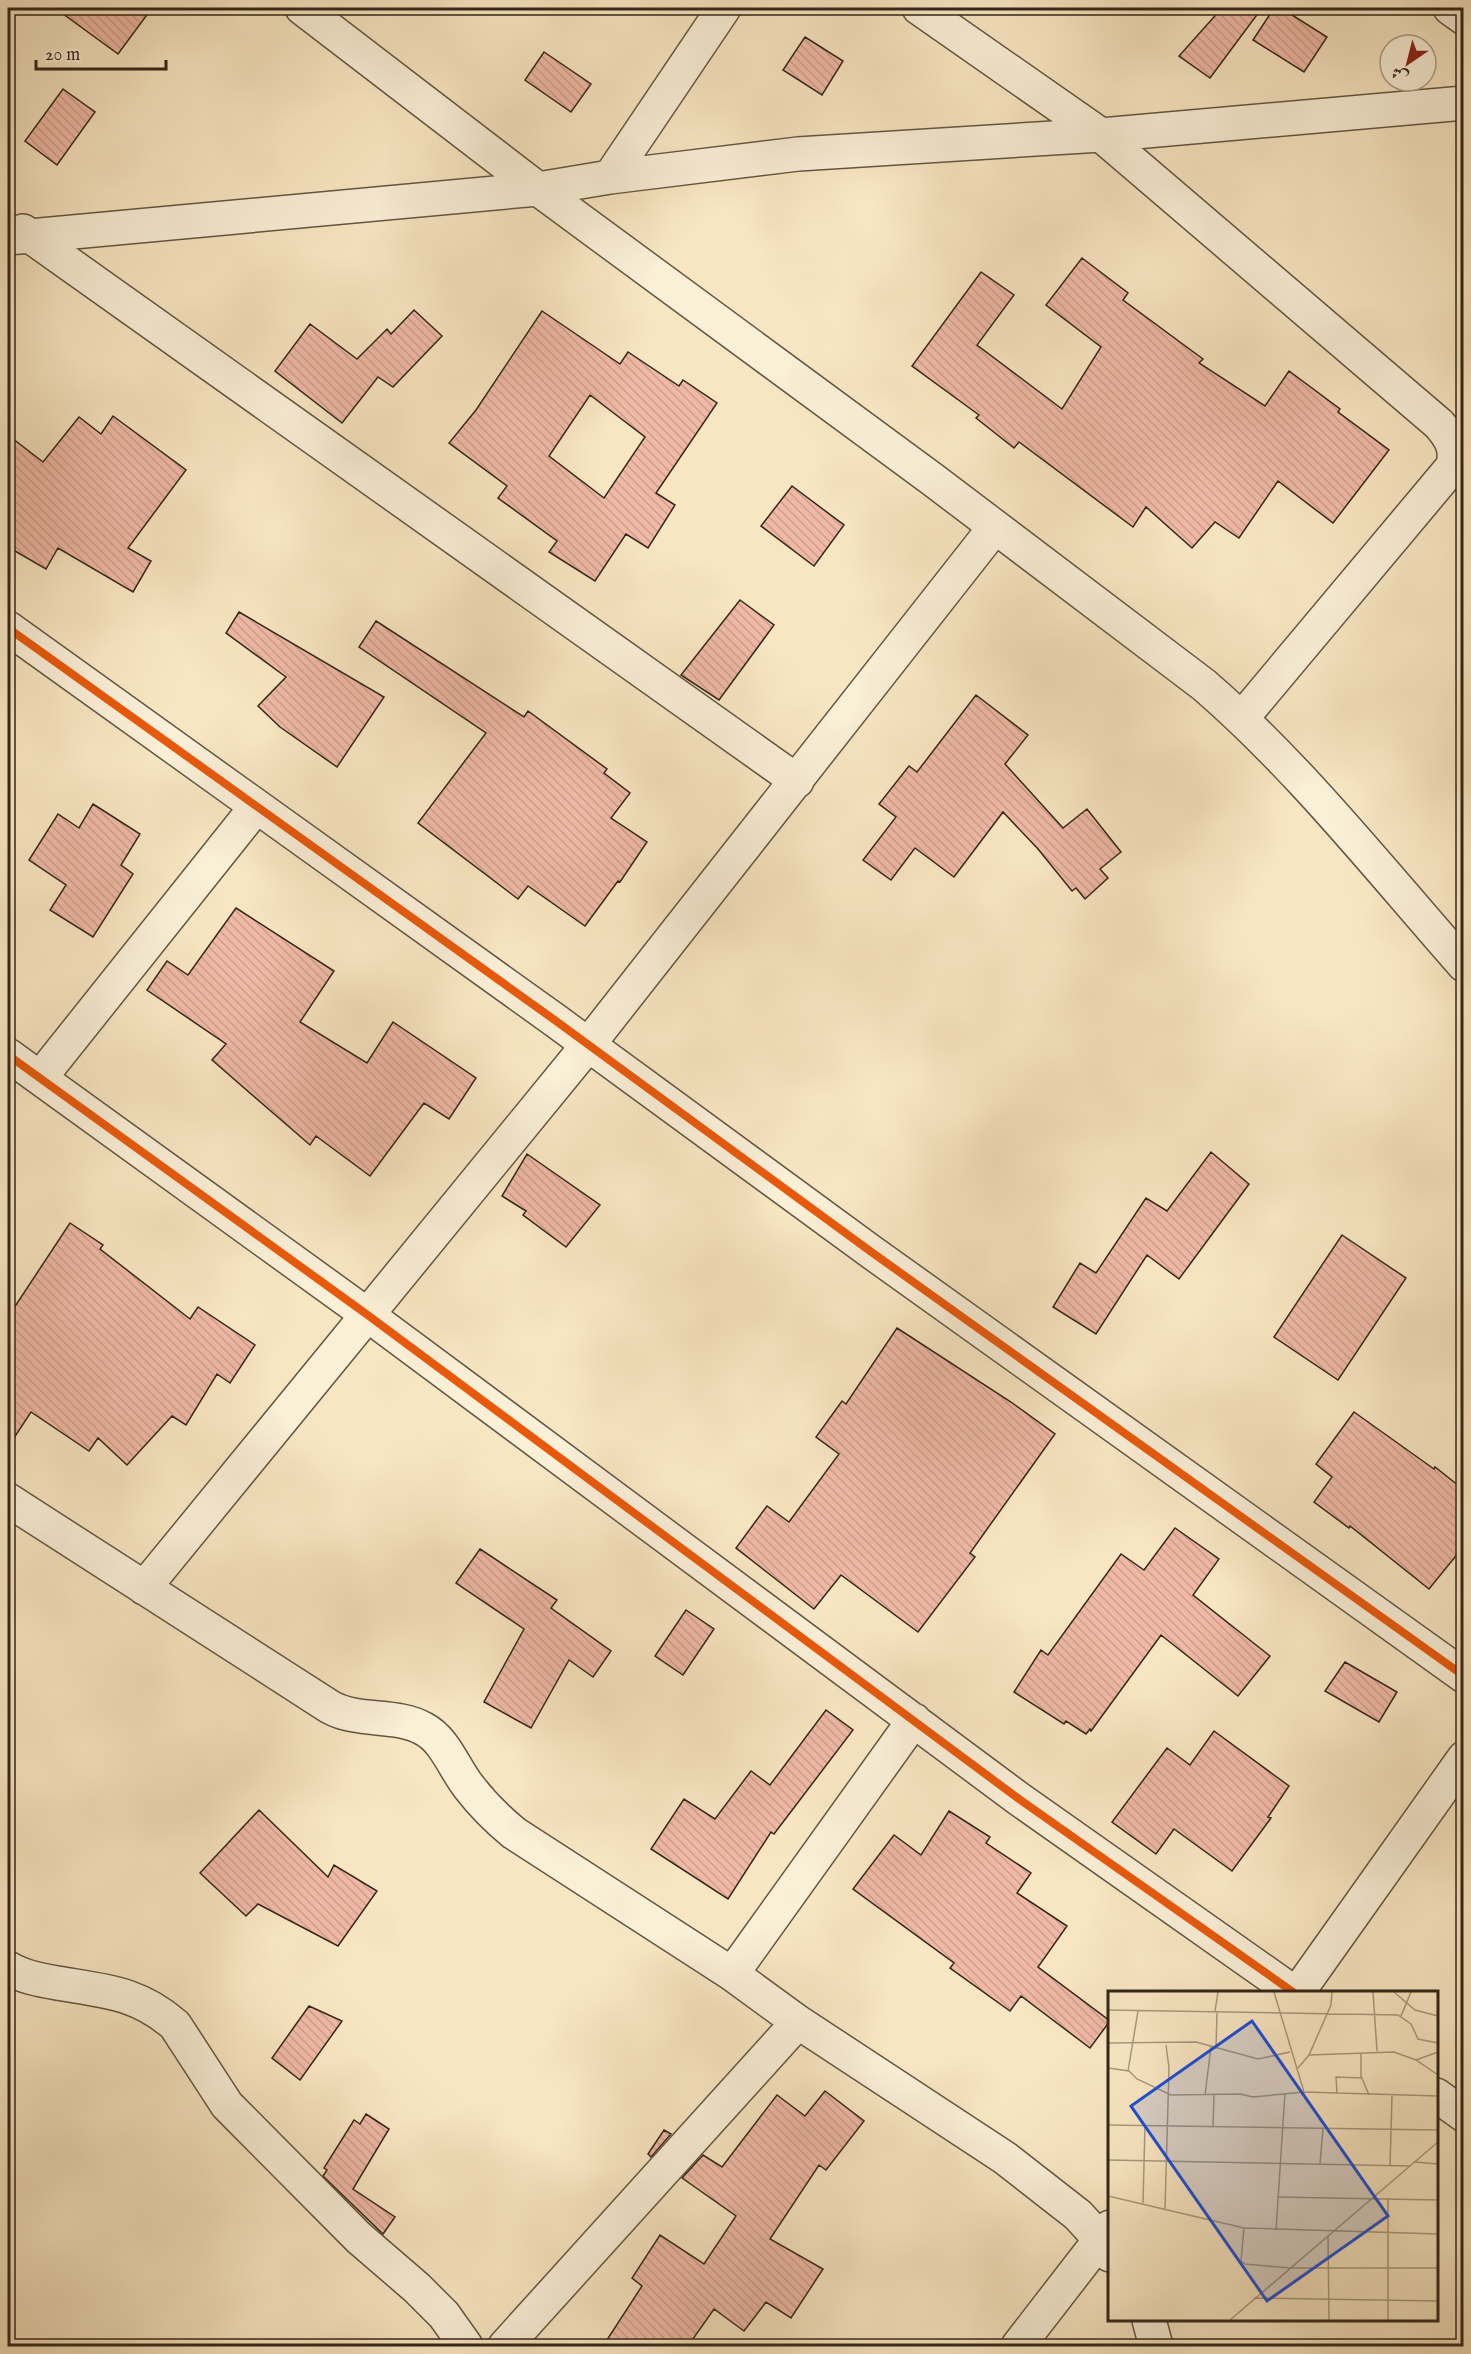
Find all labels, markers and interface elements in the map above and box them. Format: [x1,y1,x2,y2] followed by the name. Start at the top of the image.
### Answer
[36,33,166,71] scale bar
[1378,33,1438,93] north arrow
[45,44,80,67] text: 20 m
[1388,61,1413,86] text: ش
[1108,1991,1438,2321] inset map

